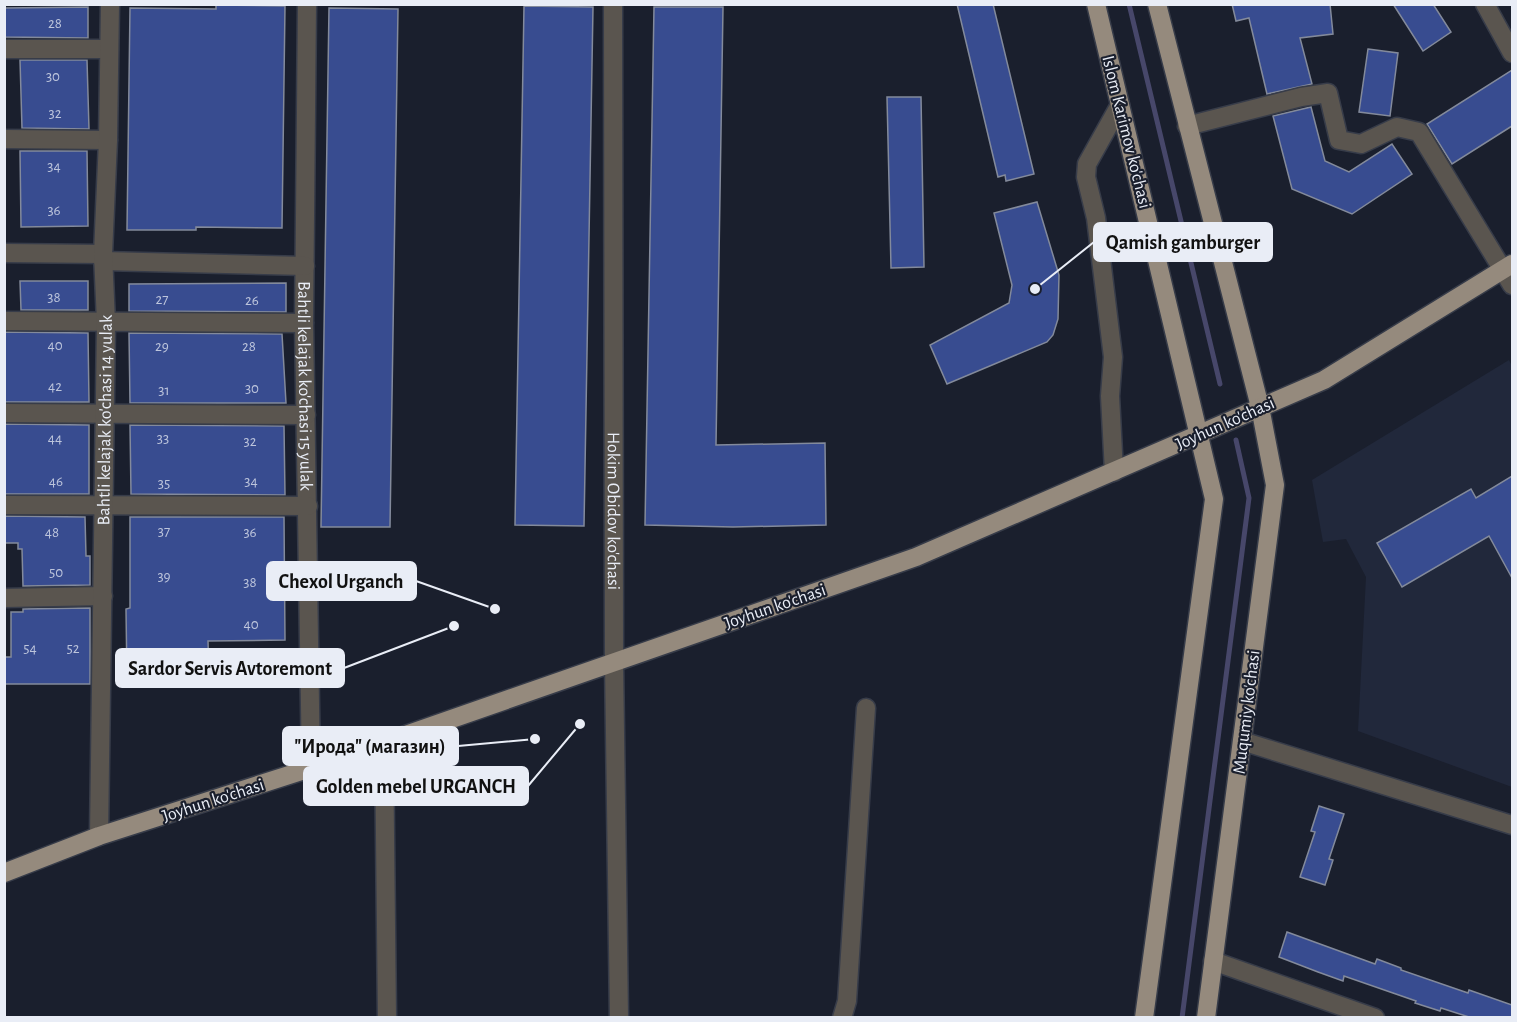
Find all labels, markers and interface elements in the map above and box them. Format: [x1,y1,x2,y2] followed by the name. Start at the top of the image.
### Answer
[48,16,62,31] house number: 28
[1098,54,1154,211] street label: Islom Karimov ko'chasi
[46,69,60,84] house number: 30
[48,106,62,121] house number: 32
[47,159,61,174] house number: 34
[47,203,61,218] house number: 36
[1094,223,1272,261] callout: Qamish gamburger
[1106,233,1260,254] text: Qamish gamburger
[294,281,315,492] street label: Bahtli kelajak ko'chasi 15 yulak
[47,290,61,305] house number: 38
[155,292,169,307] house number: 27
[245,293,259,308] house number: 26
[95,313,116,526] street label: Bahtli kelajak ko'chasi 14 yulak
[47,338,63,353] house number: 40
[155,339,169,354] house number: 29
[242,339,256,354] house number: 28
[48,379,62,394] house number: 42
[245,381,259,396] house number: 30
[158,383,170,398] house number: 31
[1173,394,1277,454] street label: Joyhun ko'chasi
[48,431,62,446] house number: 44
[157,431,169,446] house number: 33
[604,432,622,590] street label: Hokim Obidov ko'chasi
[243,434,257,449] house number: 32
[49,474,63,489] house number: 46
[244,474,258,489] house number: 34
[158,476,170,491] house number: 35
[158,524,170,539] house number: 37
[45,525,59,540] house number: 48
[243,525,257,540] house number: 36
[267,562,416,600] callout: Chexol Urganch
[49,565,63,580] house number: 50
[157,569,171,584] house number: 39
[278,572,404,592] text: Chexol Urganch
[243,575,257,590] house number: 38
[722,581,828,633] street label: Joyhun ko'chasi
[243,617,259,632] house number: 40
[23,641,37,656] house number: 54
[66,641,80,656] house number: 52
[116,649,344,687] callout: Sardor Servis Avtoremont
[1230,649,1264,775] street label: Muqumiy ko'chasi
[128,659,332,679] text: Sardor Servis Avtoremont
[283,727,458,765] callout: "Ирода" (магазин)
[294,737,446,757] text: "Ирода" (магазин)
[304,767,528,805] callout: Golden mebel URGANCH
[160,776,266,826] street label: Joyhun ko'chasi
[316,777,516,797] text: Golden mebel URGANCH

